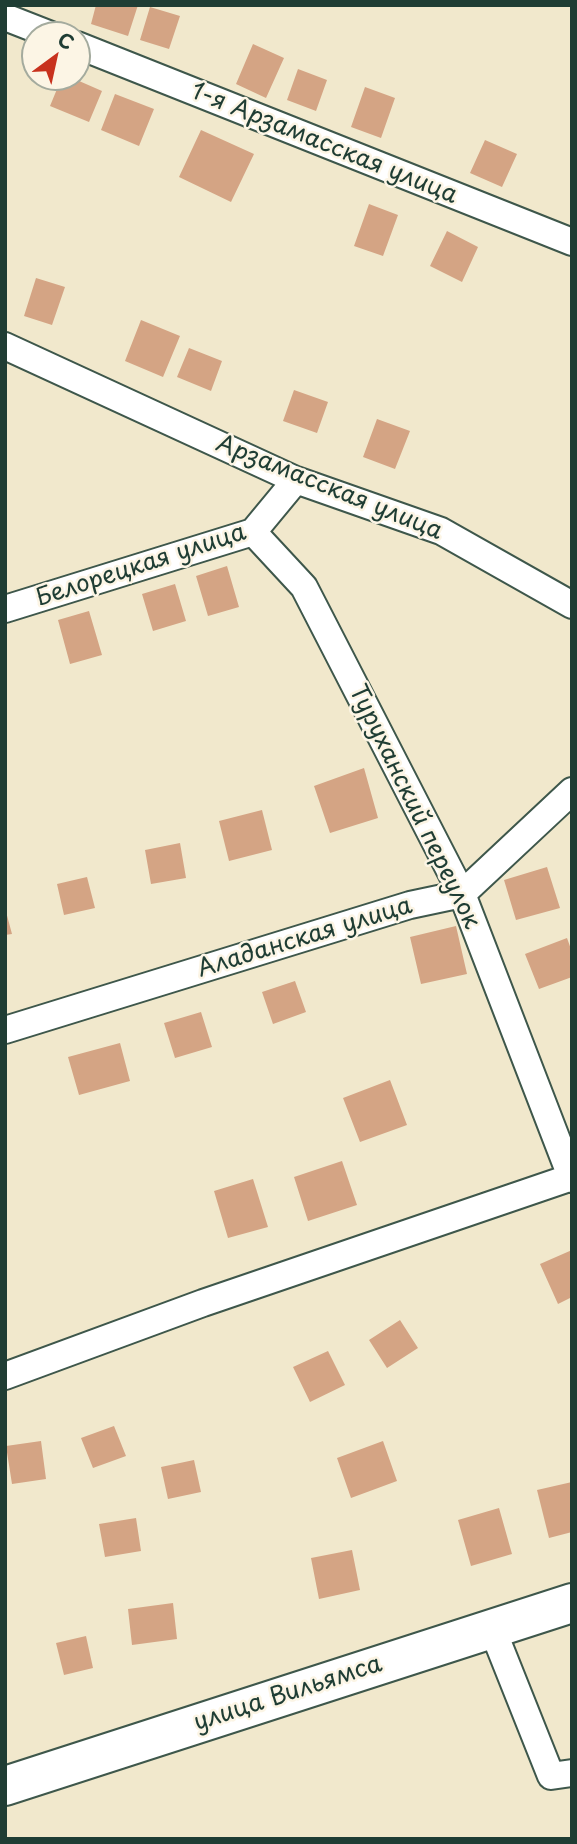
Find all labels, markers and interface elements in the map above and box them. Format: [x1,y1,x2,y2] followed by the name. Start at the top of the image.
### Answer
[21,21,91,91] north arrow
[53,24,80,56] text: С
[187,77,461,211] street label: 1-я Арзамасская улица
[212,429,446,547] street label: Арзамасская улица
[32,518,250,614] street label: Белорецкая улица
[342,680,486,934] street label: Туруханский переулок
[194,892,416,984] street label: Аладанская улица
[190,1650,386,1738] street label: улица Вильямса

